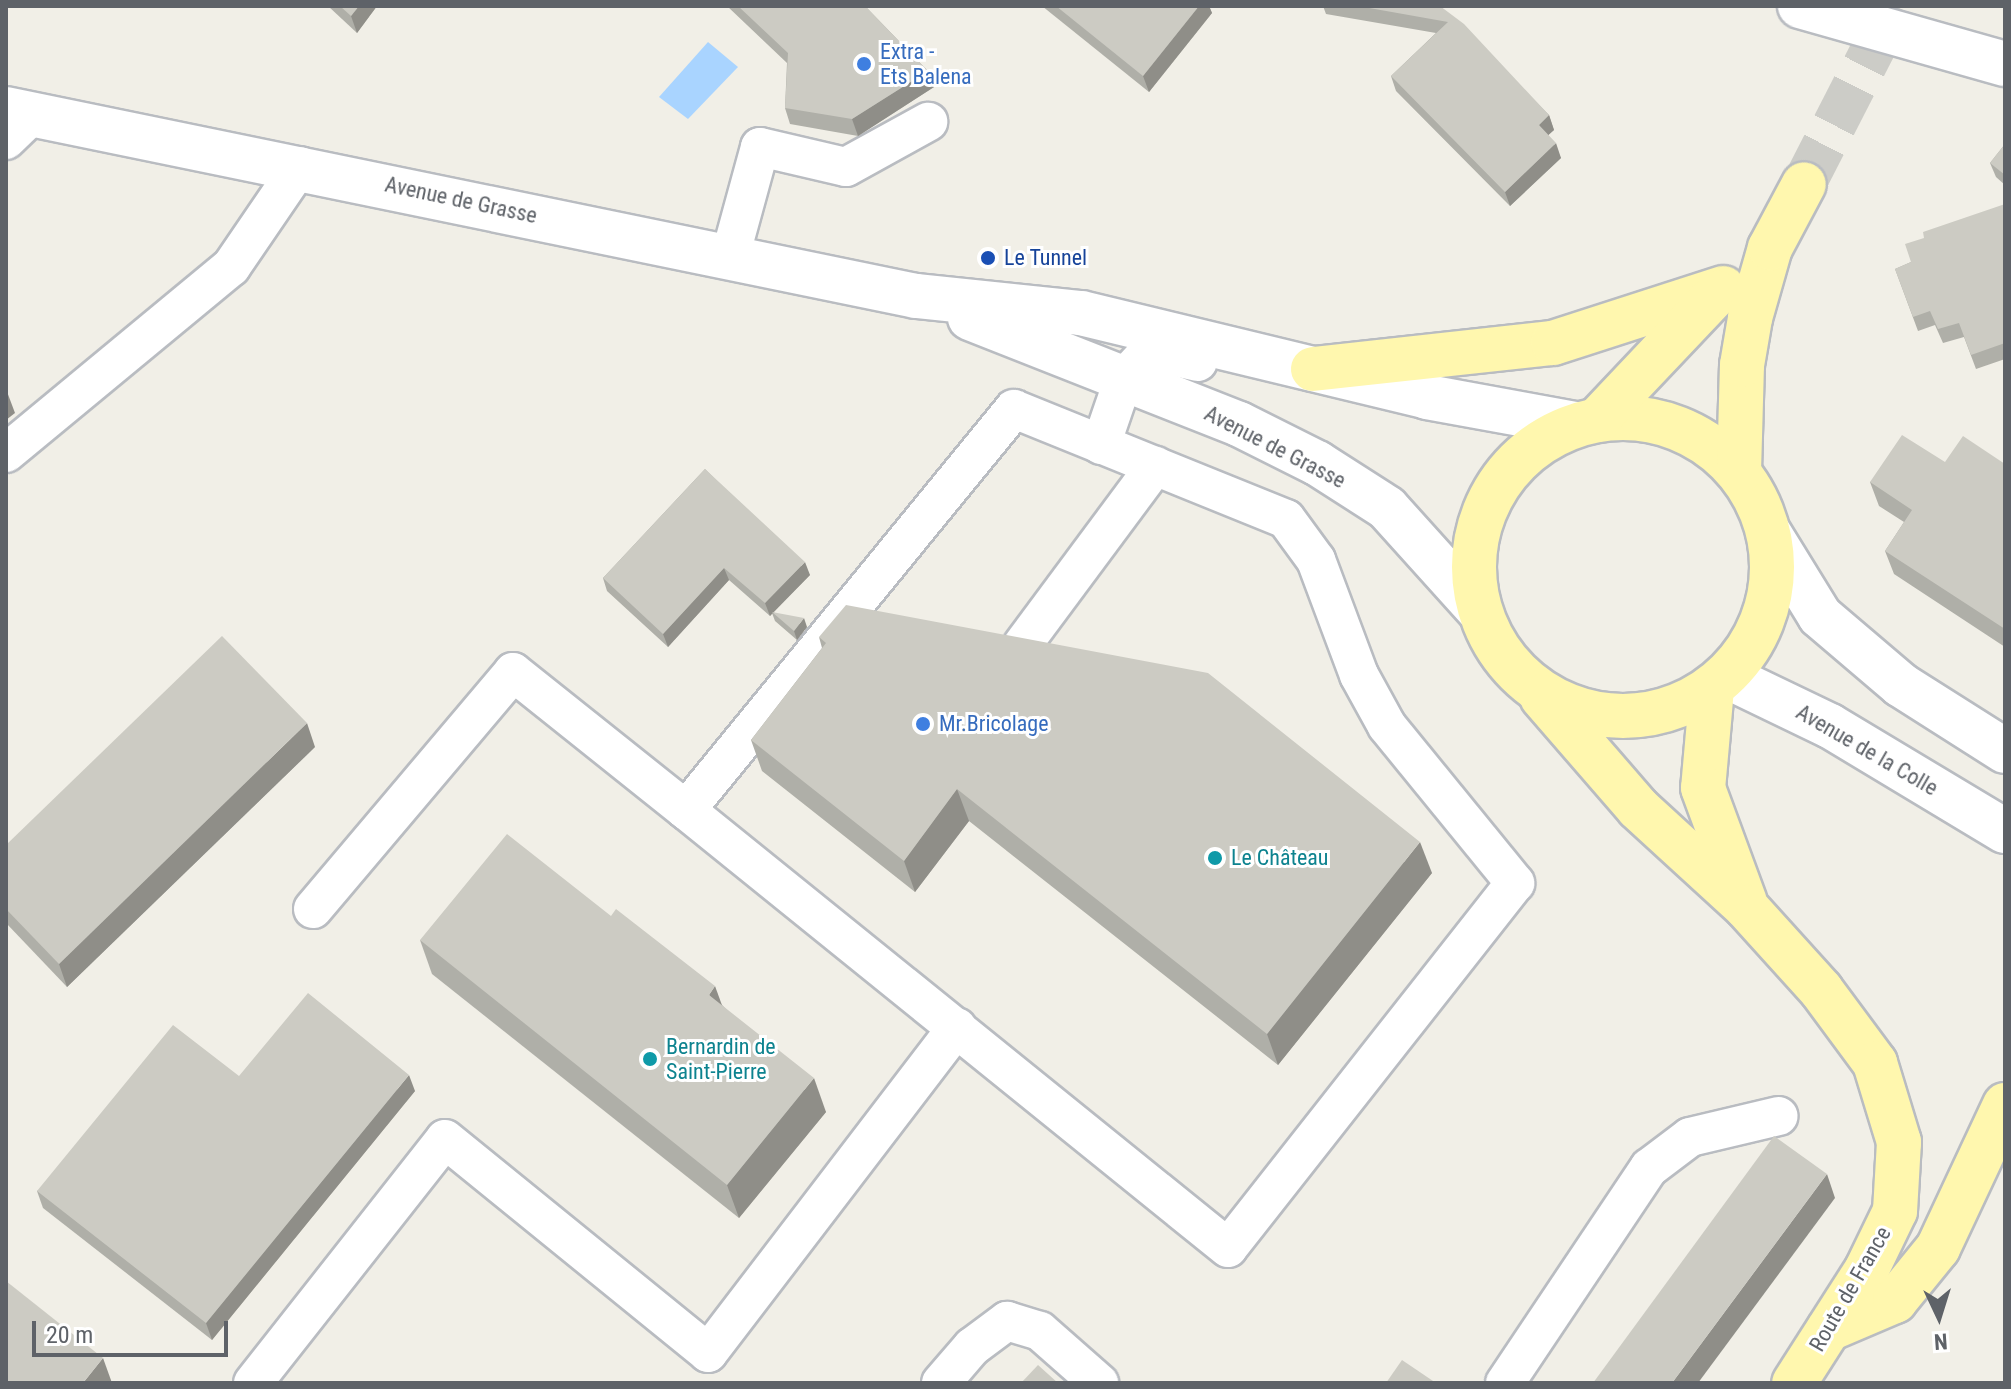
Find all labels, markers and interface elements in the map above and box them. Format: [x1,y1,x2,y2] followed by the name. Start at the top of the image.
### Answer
[880,38,972,90] place label: Extra - Ets Balena
[855,55,873,73] marker: Extra - Ets Balena
[383,171,539,229] street label: Avenue de Grasse
[1004,245,1088,271] place label: Le Tunnel
[979,249,997,267] marker: Le Tunnel
[1200,400,1350,494] street label: Avenue de Grasse
[1791,699,1943,801] street label: Avenue de la Colle
[939,711,1049,737] place label: Mr.Bricolage
[914,715,932,733] marker: Mr.Bricolage
[1231,845,1328,871] place label: Le Château
[1206,849,1224,867] marker: Le Château
[666,1033,776,1084] place label: Bernardin de Saint-Pierre
[641,1050,659,1068] marker: Bernardin de Saint-Pierre
[1804,1222,1896,1356] street label: Route de France
[1899,1277,1979,1357] north arrow
[36,1305,232,1355] scale bar
[46,1321,93,1349] text: 20 m
[1933,1328,1948,1354] text: N

